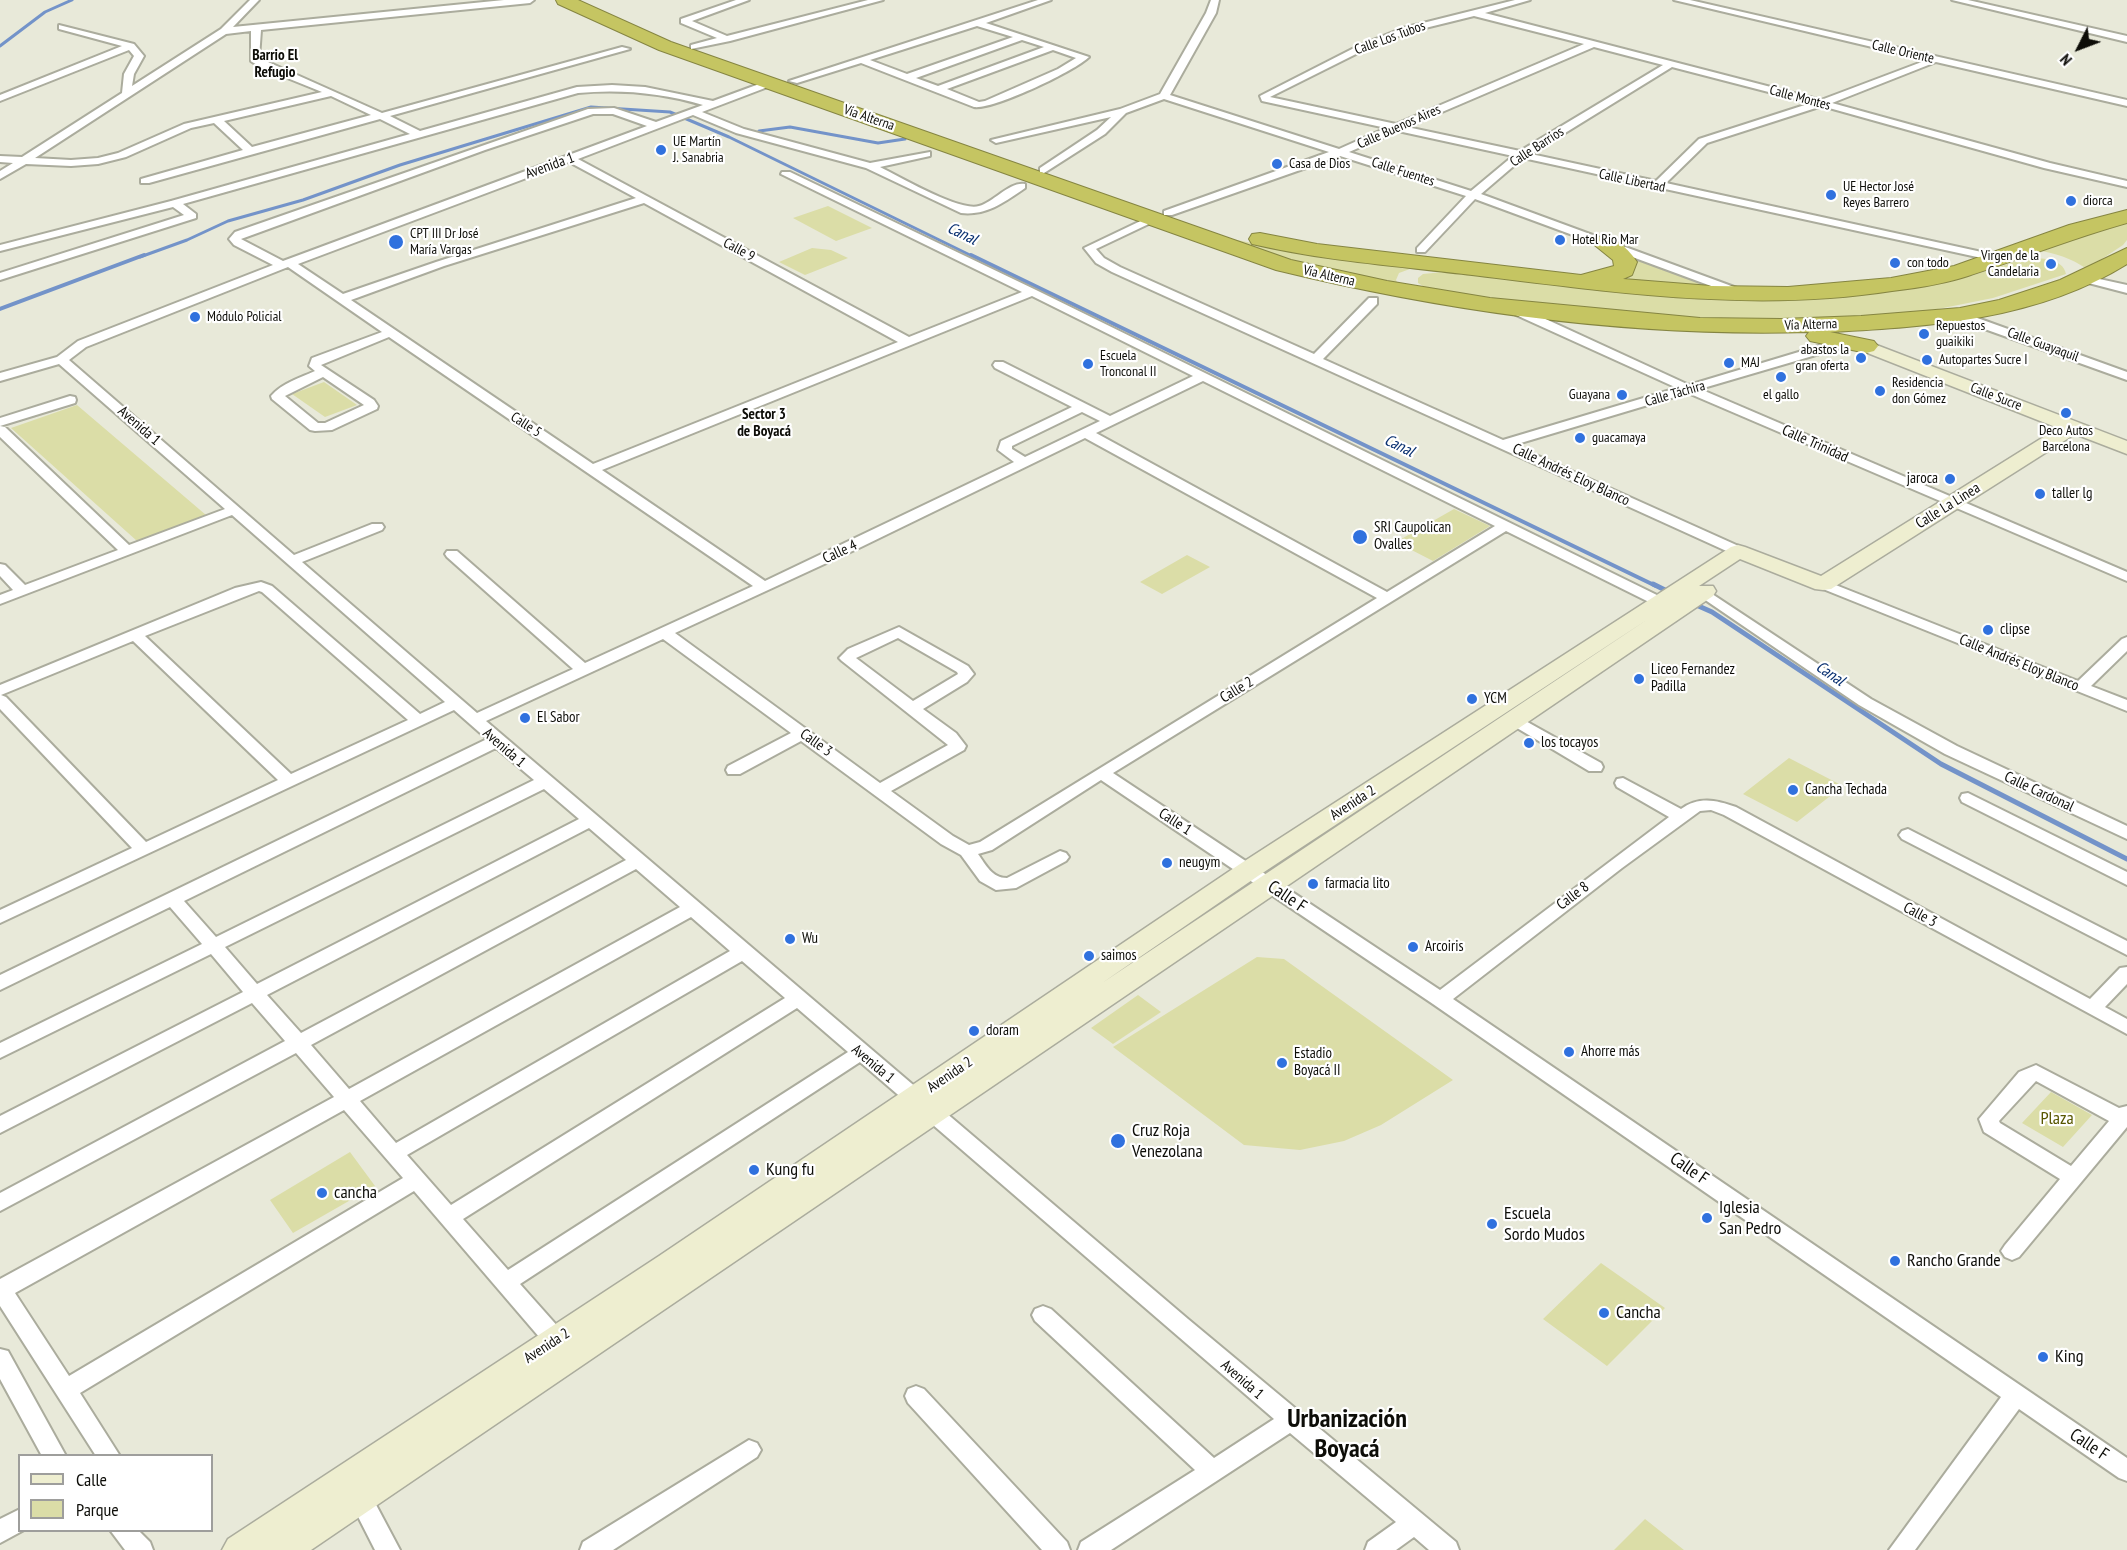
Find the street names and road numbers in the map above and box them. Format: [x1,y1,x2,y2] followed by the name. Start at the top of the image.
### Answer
[1352,17,1428,59] street label: Calle Los Tubos
[1870,37,1936,67] street label: Calle Oriente
[1768,82,1832,114] street label: Calle Montes
[1355,101,1443,153] street label: Calle Buenos Aires
[841,102,897,134] street label: Vía Alterna
[1507,123,1567,171] street label: Calle Barrios
[523,149,577,183] street label: Avenida 1
[1369,154,1437,190] street label: Calle Fuentes
[1597,166,1667,196] street label: Calle Libertad
[720,235,758,265] street label: Calle 9
[1301,262,1357,290] street label: Vía Alterna
[1784,316,1838,334] street label: Vía Alterna
[2005,324,2081,366] street label: Calle Guayaquil
[1643,377,1707,411] street label: Calle Táchira
[1968,380,2024,414] street label: Calle Sucre
[114,403,164,449] street label: Avenida 1
[507,409,545,441] street label: Calle 5
[1779,421,1851,467] street label: Calle Trinidad
[1509,440,1633,510] street label: Calle Andrés Eloy Blanco
[1912,479,1984,533] street label: Calle La Linea
[820,536,860,568] street label: Calle 4
[1956,631,2082,695] street label: Calle Andrés Eloy Blanco
[1217,673,1257,707] street label: Calle 2
[479,725,529,771] street label: Avenida 1
[796,725,836,761] street label: Calle 3
[2001,768,2077,816] street label: Calle Cardonal
[1327,782,1379,824] street label: Avenida 2
[1155,805,1195,839] street label: Calle 1
[1263,876,1311,918] street label: Calle F
[1553,878,1593,914] street label: Calle 8
[1900,899,1940,931] street label: Calle 3
[848,1041,898,1087] street label: Avenida 1
[924,1053,976,1097] street label: Avenida 2
[1665,1148,1713,1190] street label: Calle F
[521,1325,573,1367] street label: Avenida 2
[1217,1357,1267,1403] street label: Avenida 1
[2065,1424,2113,1466] street label: Calle F

